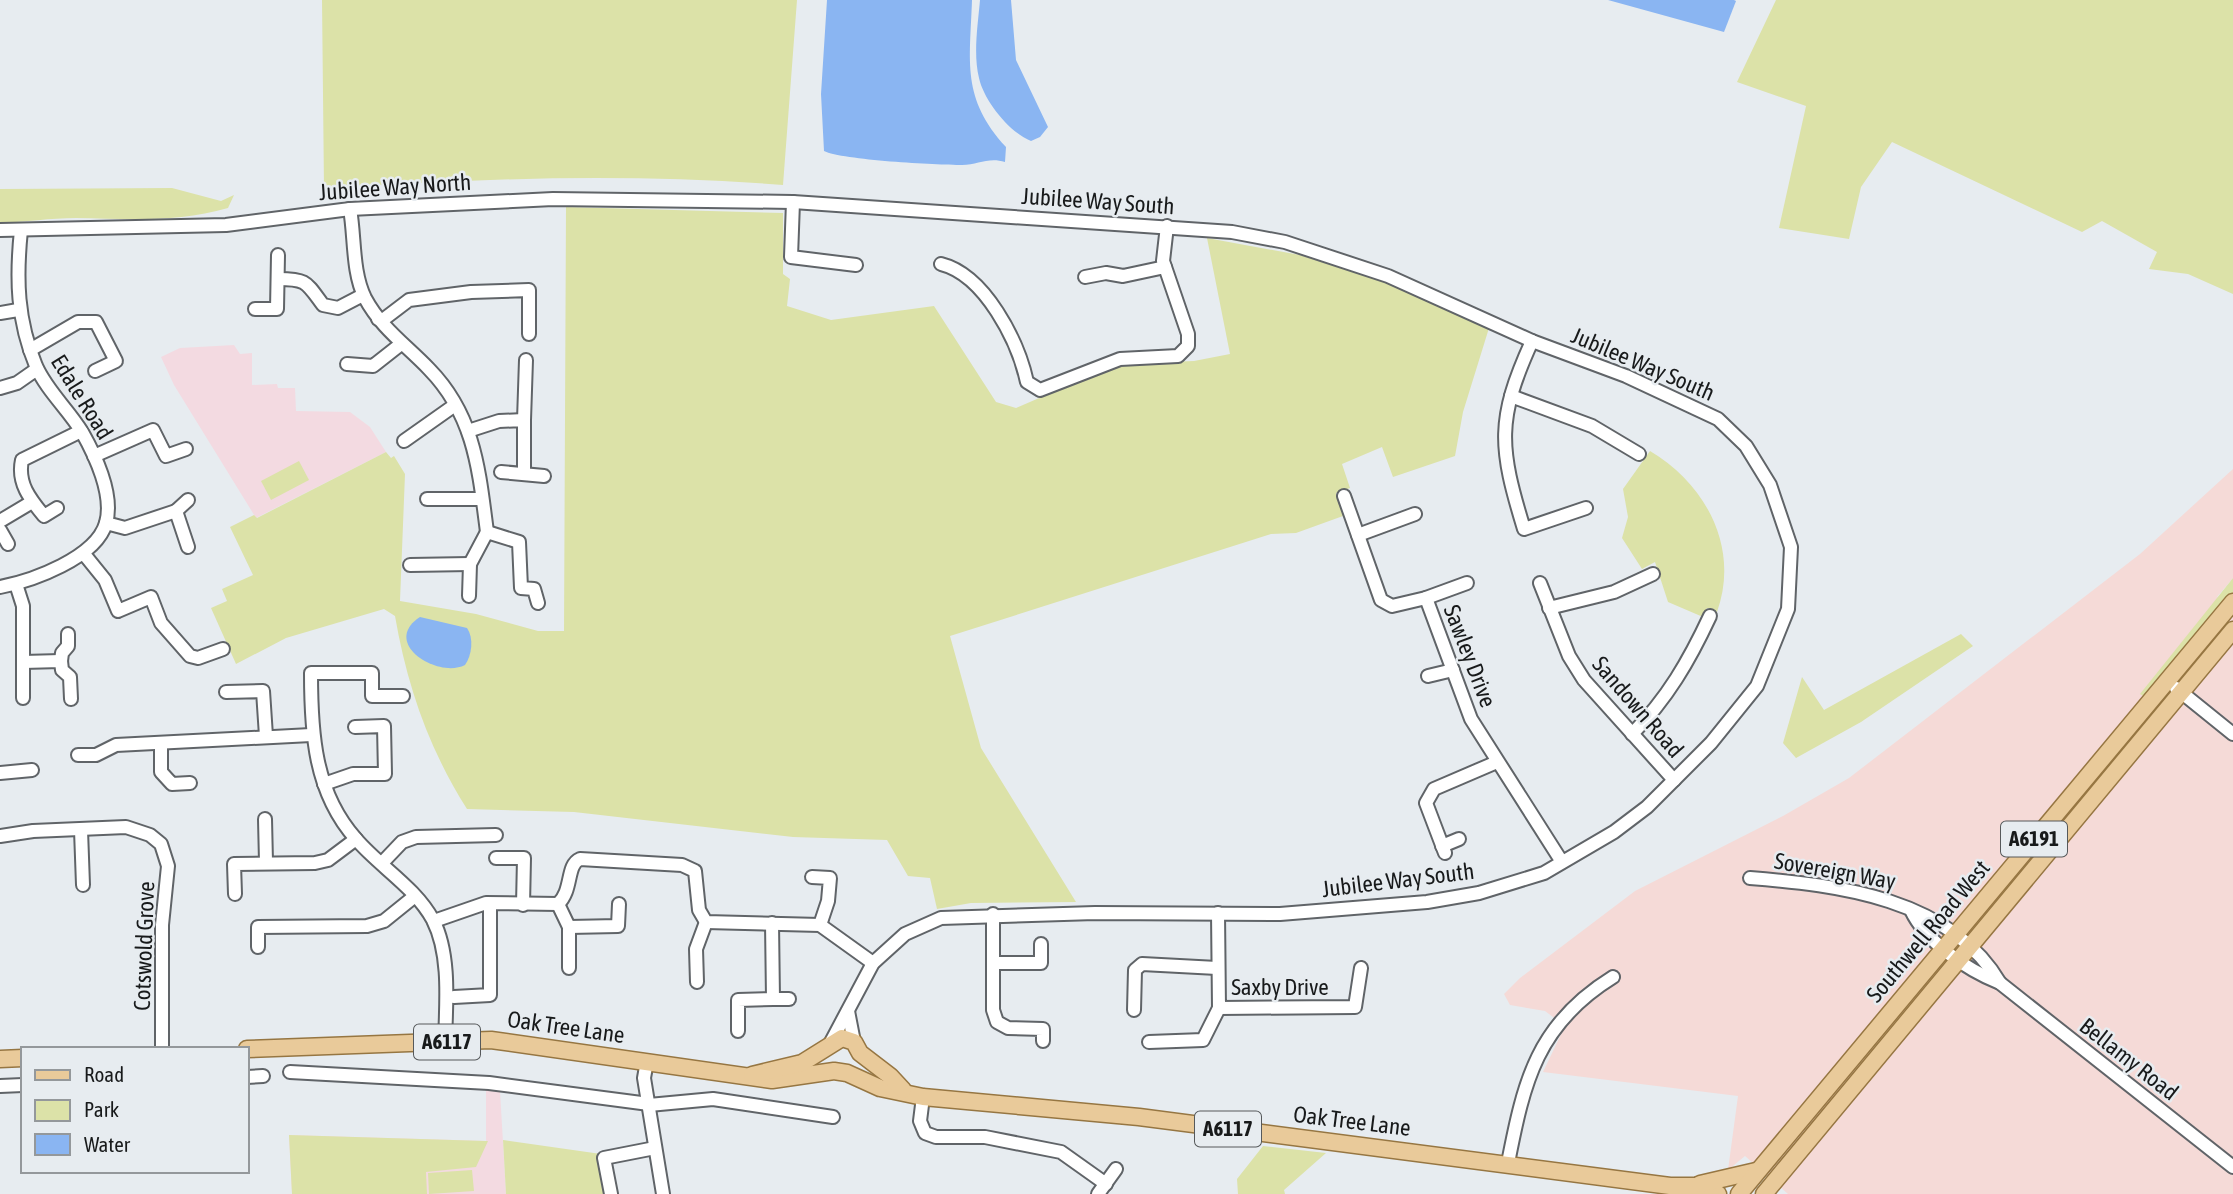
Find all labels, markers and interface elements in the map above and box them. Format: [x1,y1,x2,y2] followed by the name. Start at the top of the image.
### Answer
[318,169,472,205] street label: Jubilee Way North
[1021,183,1175,219] street label: Jubilee Way South
[1567,322,1719,406] street label: Jubilee Way South
[46,350,118,444] street label: Edale Road
[1439,601,1501,711] street label: Sawley Drive
[1587,651,1689,763] street label: Sandown Road
[2001,822,2067,856] road number: A6191
[1772,848,1898,894] street label: Sovereign Way
[1861,855,1995,1007] street label: Southwell Road West
[1320,858,1476,902] street label: Jubilee Way South
[129,881,159,1011] street label: Cotswold Grove
[1231,974,1329,1000] street label: Saxby Drive
[506,1006,626,1048] street label: Oak Tree Lane
[2075,1013,2183,1105] street label: Bellamy Road
[414,1024,480,1060] road number: A6117
[21,1047,248,1173] legend
[84,1062,124,1086] text: Road
[84,1097,119,1121] text: Park
[1292,1101,1412,1141] street label: Oak Tree Lane
[1195,1112,1261,1146] road number: A6117
[84,1132,131,1156] text: Water

